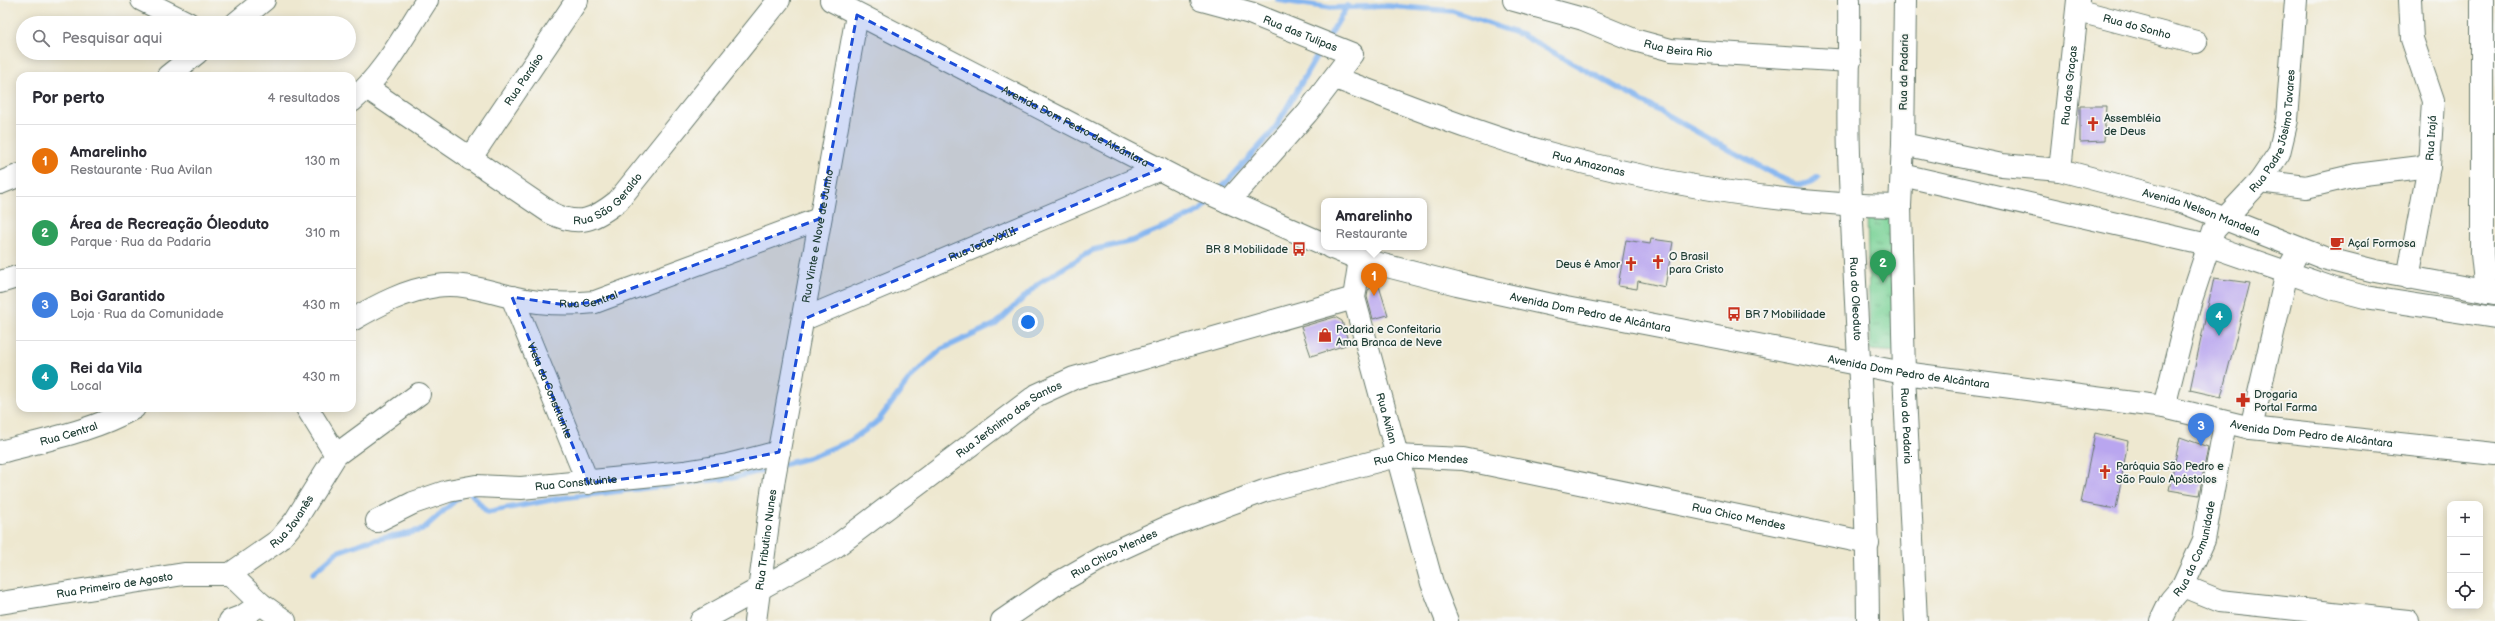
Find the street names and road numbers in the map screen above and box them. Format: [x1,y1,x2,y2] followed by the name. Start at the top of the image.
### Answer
[2102,11,2172,42] street label: Rua do Sonho
[1261,13,1340,54] street label: Rua das Tulipas
[1897,34,1911,110] street label: Rua da Padaria
[1642,36,1713,59] street label: Rua Beira Rio
[2058,44,2080,126] street label: Rua das Graças
[501,51,546,108] street label: Rua Paraíso
[2246,68,2297,195] street label: Rua Padre Jósimo Tavares
[1000,83,1151,169] street label: Avenida Dom Pedro de Alcântara
[2423,115,2439,161] street label: Rua Irajá
[1551,148,1627,179] street label: Rua Amazonas
[799,168,836,304] street label: Rua Vinte e Nove de Junho
[573,170,645,227] street label: Rua São Geraldo
[2141,186,2262,239] street label: Avenida Nelson Mandela
[946,224,1018,264] street label: Rua João XXIII
[1847,257,1865,341] street label: Rua do Oleoduto
[559,288,619,310] street label: Rua Central
[1509,289,1672,335] street label: Avenida Dom Pedro de Alcântara
[525,341,576,441] street label: Viela da Constituinte
[1827,352,1991,391] street label: Avenida Dom Pedro de Alcântara
[953,378,1064,460] street label: Rua Jerônimo dos Santos
[1898,387,1915,464] street label: Rua da Padaria
[1374,391,1400,445] street label: Rua Avilan
[2229,417,2394,450] street label: Avenida Dom Pedro de Alcântara
[38,419,99,448] street label: Rua Central
[1372,450,1470,468] street label: Rua Chico Mendes
[534,472,618,493] street label: Rua Constituinte
[753,488,779,591] street label: Rua Tributino Nunes
[267,492,316,551] street label: Rua Javanês
[2170,499,2218,599] street label: Rua da Comunidade
[1691,500,1787,532] street label: Rua Chico Mendes
[1068,526,1160,581] street label: Rua Chico Mendes
[55,569,174,601] street label: Rua Primeiro de Agosto

